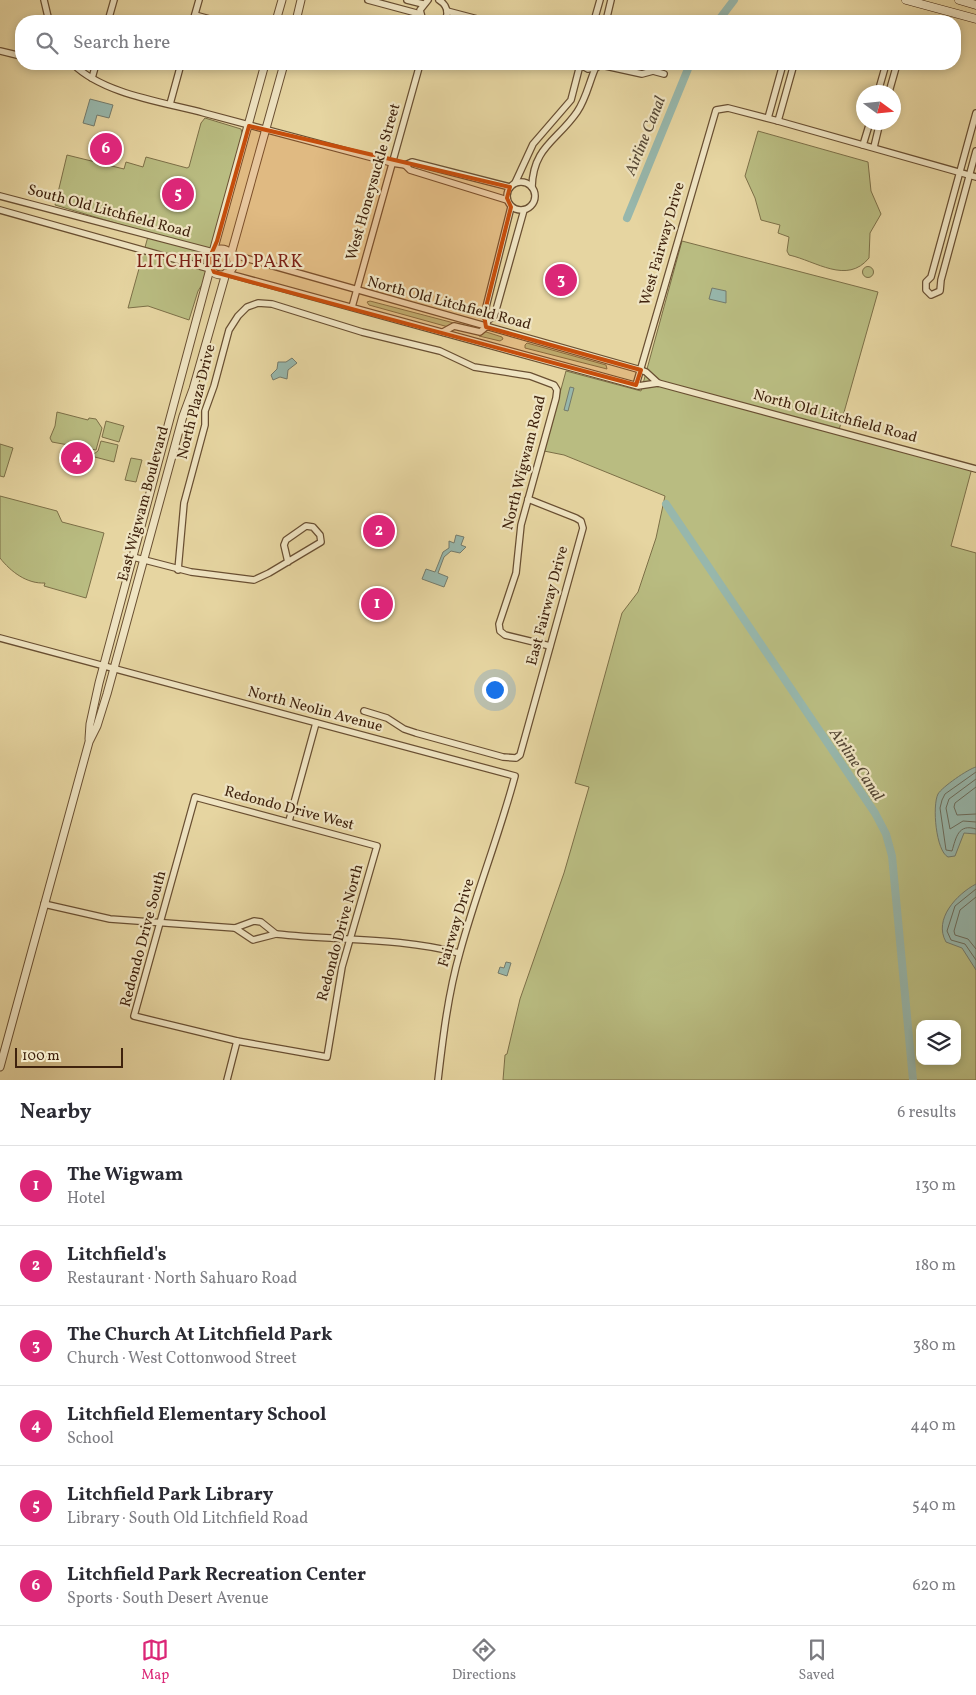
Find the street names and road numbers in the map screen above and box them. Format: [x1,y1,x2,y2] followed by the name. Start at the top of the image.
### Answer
[342,101,406,263] street label: West Honeysuckle Street
[25,180,193,244] street label: South Old Litchfield Road
[635,180,691,308] street label: West Fairway Drive
[365,272,533,336] street label: North Old Litchfield Road
[173,342,221,462] street label: North Plaza Drive
[751,385,919,449] street label: North Old Litchfield Road
[498,393,552,533] street label: North Wigwam Road
[113,424,175,584] street label: East Wigwam Boulevard
[522,544,574,668] street label: East Fairway Drive
[245,682,385,738] street label: North Neolin Avenue
[222,782,356,836] street label: Redondo Drive West
[313,862,369,1004] street label: Redondo Drive North
[116,868,172,1010] street label: Redondo Drive South
[434,876,480,970] street label: Fairway Drive

